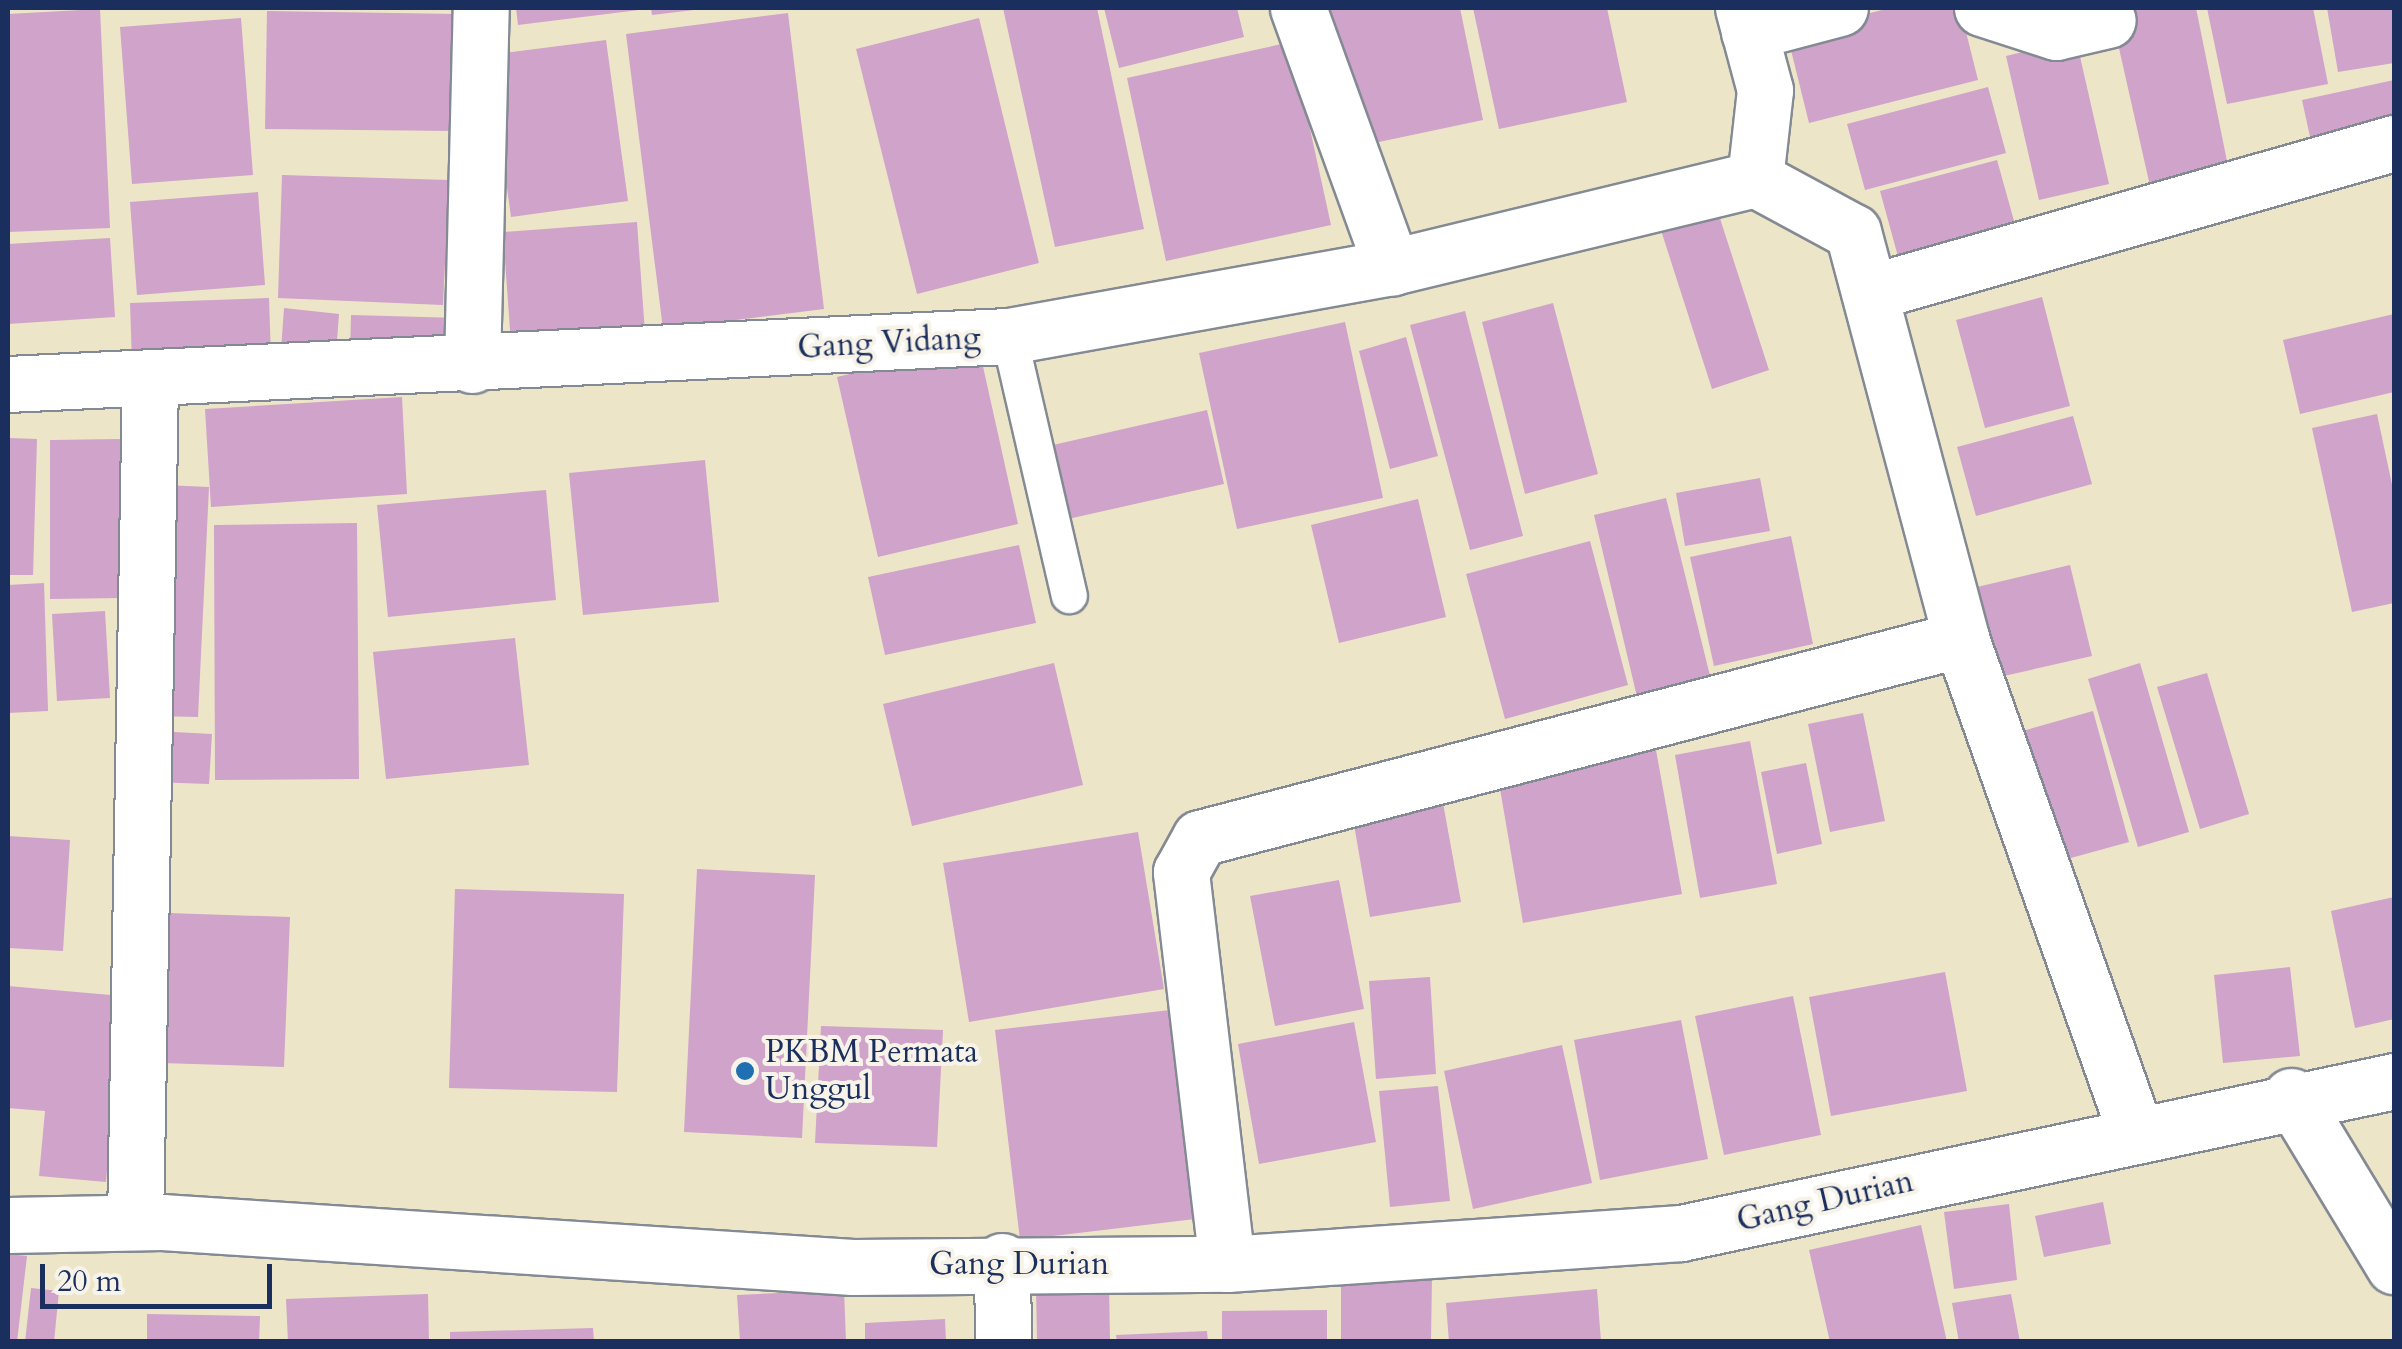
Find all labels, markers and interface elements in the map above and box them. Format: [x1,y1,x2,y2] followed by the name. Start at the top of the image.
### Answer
[796,319,982,367] street label: Gang Vidang
[765,1034,978,1109] place label: PKBM Permata Unggul
[734,1060,756,1082] marker: PKBM Permata Unggul
[1733,1162,1917,1240] street label: Gang Durian
[45,1244,278,1306] scale bar
[929,1245,1109,1283] street label: Gang Durian
[57,1261,121,1302] text: 20 m

